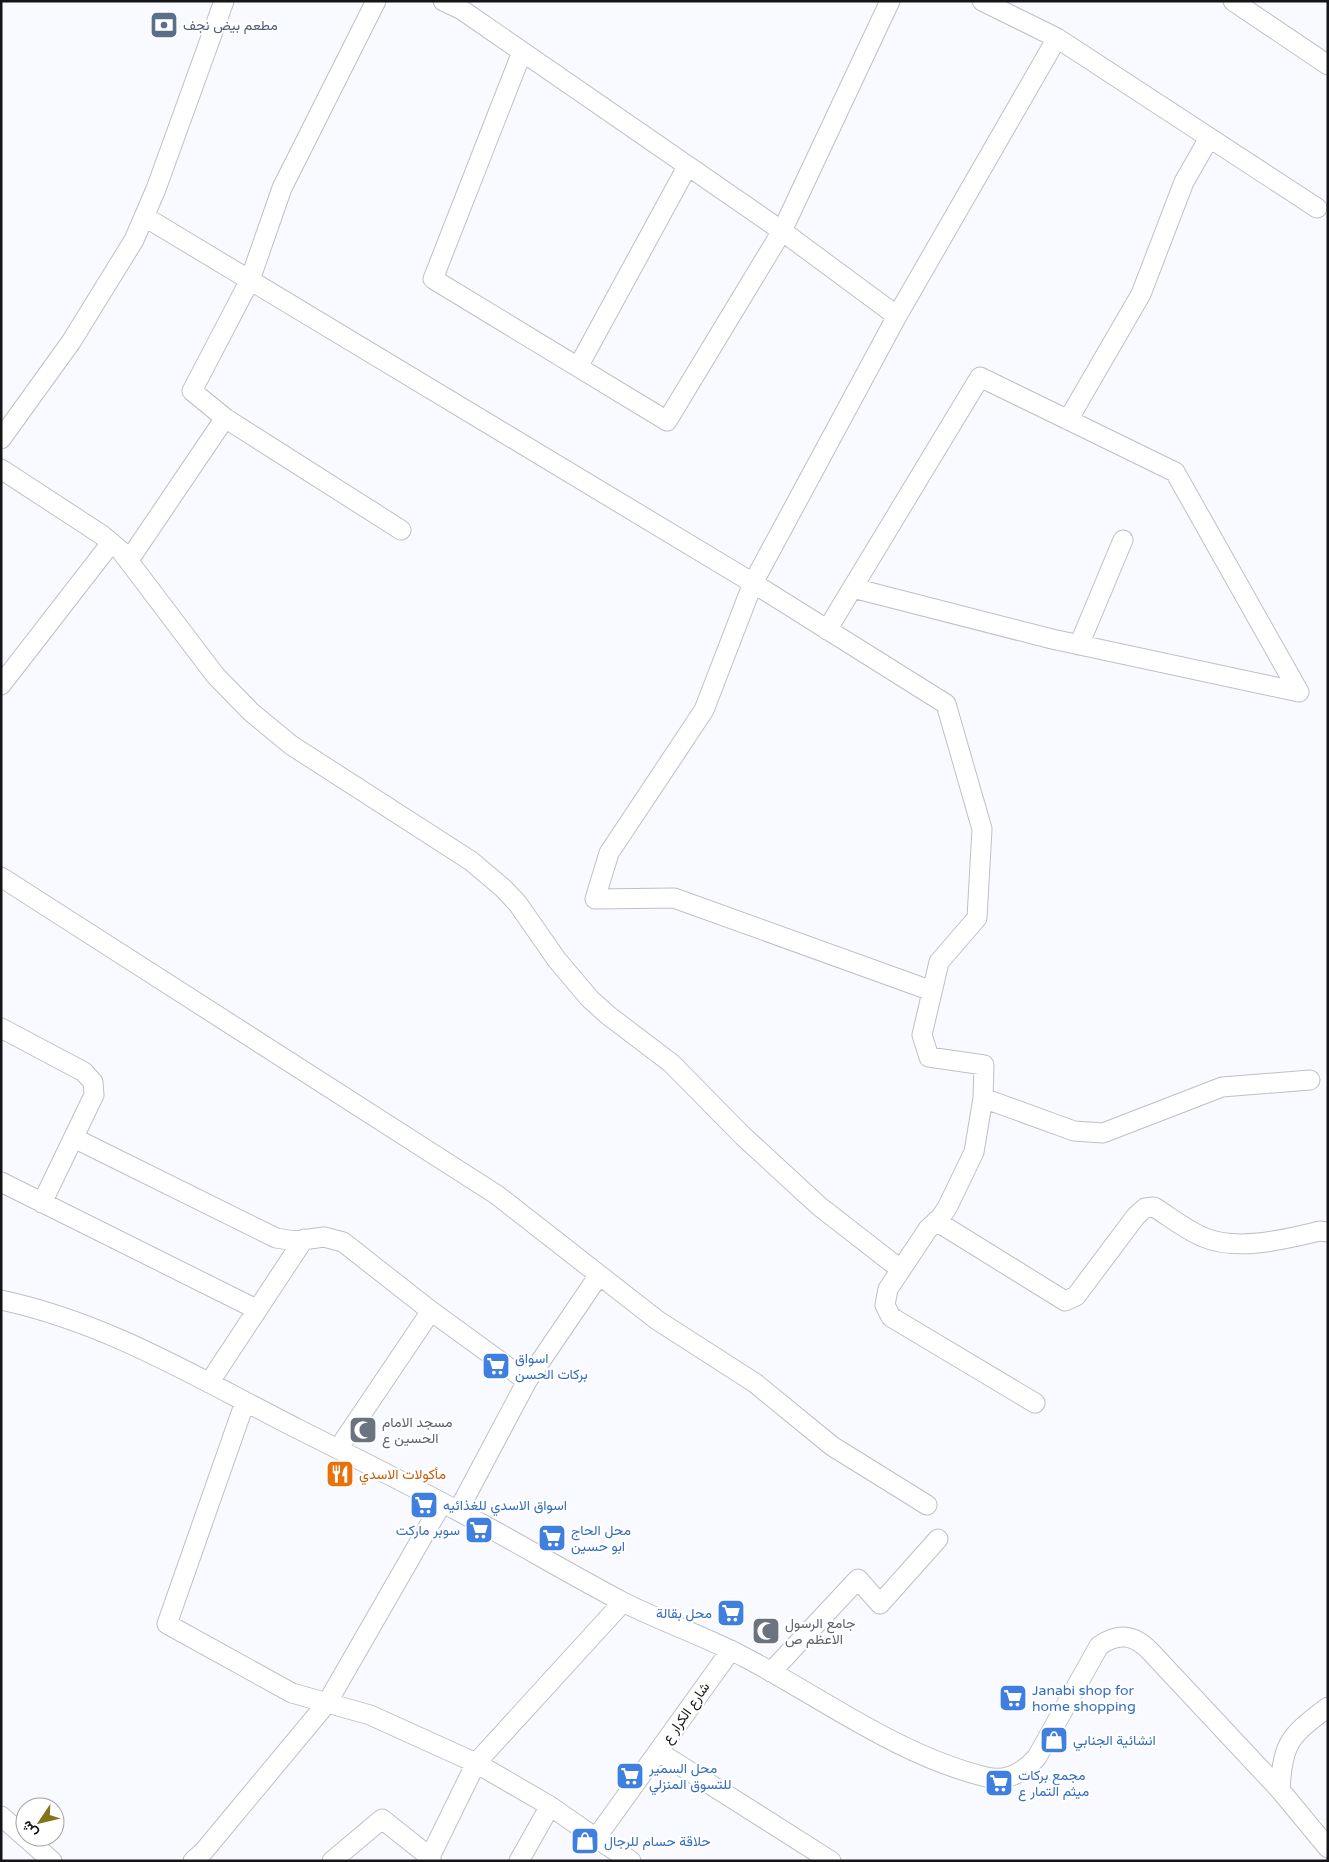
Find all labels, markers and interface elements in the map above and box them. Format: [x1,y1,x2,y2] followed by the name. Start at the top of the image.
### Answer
[149,10,179,40] bank icon: مطعم بيض نجف
[183,17,278,34] place label: مطعم بيض نجف
[515,1350,588,1383] place label: اسواق بركات الحسن
[481,1351,511,1381] supermarket icon: اسواق بركات الحسن
[382,1414,453,1449] place label: مسجد الامام الحسين ع
[348,1415,378,1445] mosque icon: مسجد الامام الحسين ع
[325,1459,355,1489] restaurant icon: مأكولات الاسدي
[359,1466,446,1486] place label: مأكولات الاسدي
[409,1490,439,1520] supermarket icon: اسواق الاسدي للغذائيه
[443,1497,567,1517] place label: اسواق الاسدي للغذائيه
[464,1515,494,1545] supermarket icon: سوبر ماركت
[396,1522,460,1539] place label: سوبر ماركت
[571,1522,631,1555] place label: محل الحاج ابو حسين
[537,1523,567,1553] supermarket icon: محل الحاج ابو حسين
[716,1598,746,1628] supermarket icon: محل بقالة
[656,1605,712,1622] place label: محل بقالة
[785,1615,855,1648] place label: جامع الرسول الاعظم ص
[751,1616,781,1646] mosque icon: جامع الرسول الاعظم ص
[659,1679,715,1748] street label: شارع الكرار ع
[1032,1682,1136,1715] place label: Janabi shop for home shopping
[998,1683,1028,1713] supermarket icon: Janabi shop for home shopping
[1039,1725,1069,1755] shop icon: انشائية الجنابي
[1073,1732,1156,1752] place label: انشائية الجنابي
[648,1760,731,1796] place label: محل السمير للتسوق المنزلي
[615,1761,645,1791] supermarket icon: محل السمير للتسوق المنزلي
[1018,1767,1089,1802] place label: مجمع بركات ميثم التمار ع
[984,1768,1014,1798] supermarket icon: مجمع بركات ميثم التمار ع
[15,1797,65,1847] north arrow
[18,1817,42,1841] text: ش
[570,1826,600,1856] shop icon: حلاقة حسام للرجال
[604,1833,711,1851] place label: حلاقة حسام للرجال

